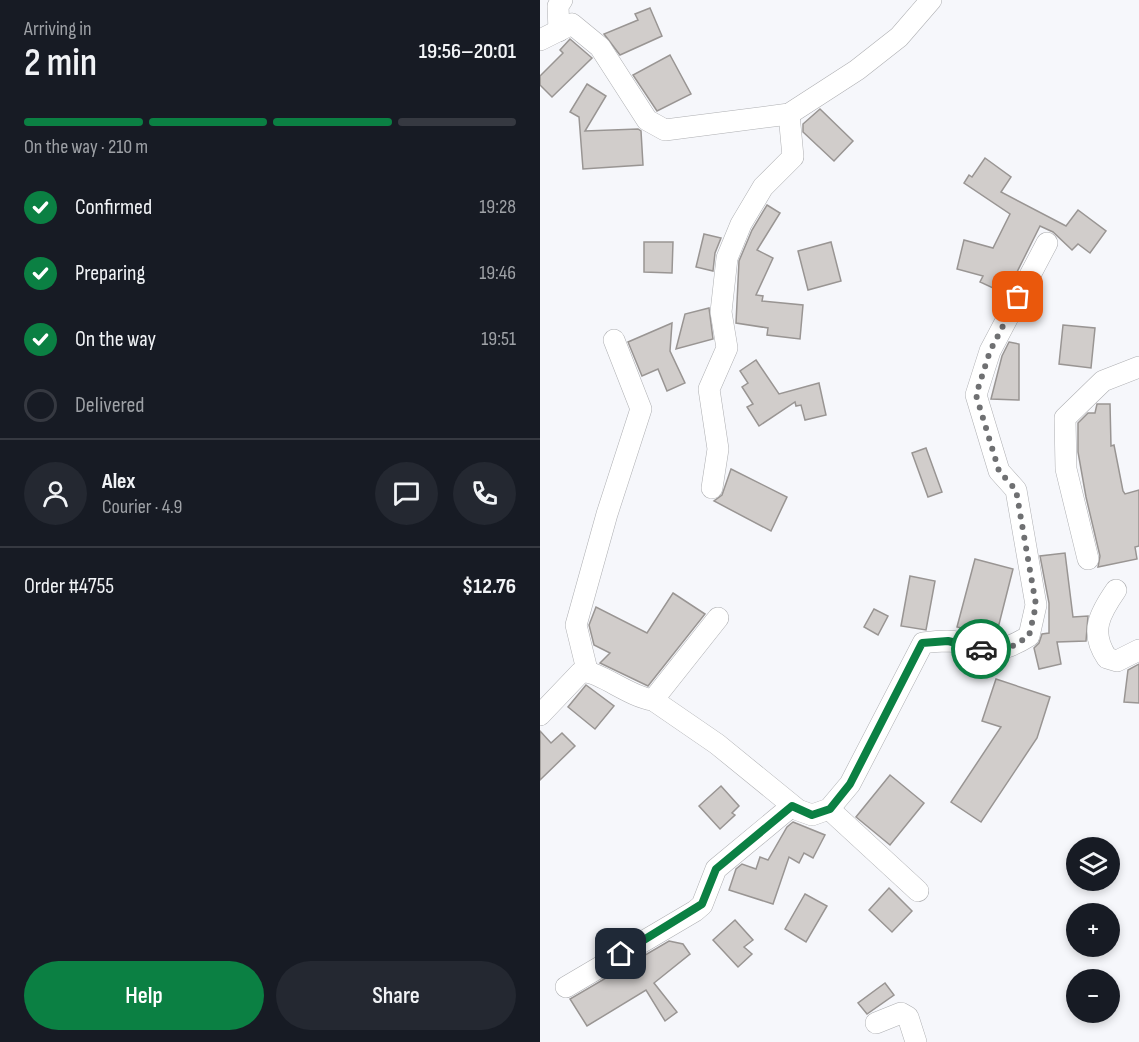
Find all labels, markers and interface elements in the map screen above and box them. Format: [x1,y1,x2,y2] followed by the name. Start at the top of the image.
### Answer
[24,17,92,41] text: Arriving in
[419,38,516,65] text: 19:56–20:01
[24,40,97,87] text: 2 min
[24,135,148,159] text: On the way · 210 m
[24,191,57,224] icon: check
[75,194,152,221] text: Confirmed
[479,195,516,219] text: 19:28
[24,257,57,290] icon: check
[75,260,145,287] text: Preparing
[479,261,516,285] text: 19:46
[992,271,1043,322] pin
[1001,280,1034,313] icon: bag
[24,323,57,356] icon: check
[75,326,156,353] text: On the way
[481,327,516,351] text: 19:51
[75,392,144,419] text: Delivered
[24,462,87,525] button: person
[375,462,438,525] button: chat
[453,462,516,525] button: phone
[102,468,135,495] text: Alex
[102,495,182,519] text: Courier · 4.9
[24,573,114,600] text: Order #4755
[462,573,516,600] text: $12.76
[951,619,1011,679] courier
[965,633,998,666] icon: car
[1066,837,1120,1023] map controls
[1066,837,1120,891] button: layers
[1066,903,1120,957] button: +
[595,928,646,979] pin
[604,937,637,970] icon: home
[24,961,264,1030] button: Help
[276,961,516,1030] button: Share
[1066,969,1120,1023] button: −

